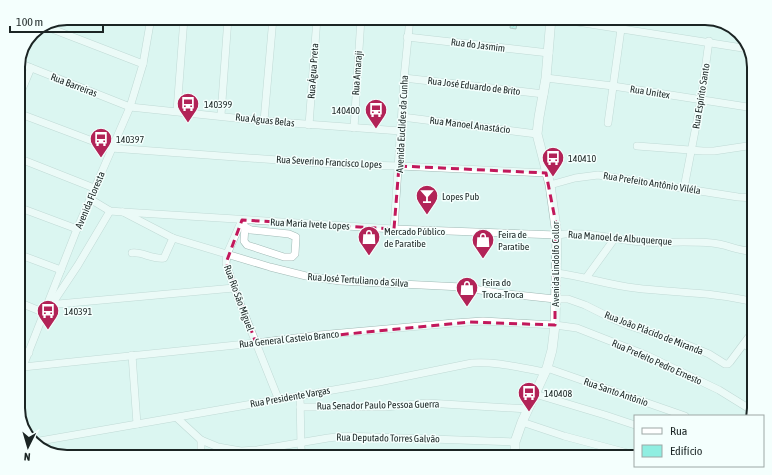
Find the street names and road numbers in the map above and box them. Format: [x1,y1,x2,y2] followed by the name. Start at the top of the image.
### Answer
[450,36,506,54] street label: Rua do Jasmim
[306,42,320,99] street label: Rua Água Preta
[350,50,364,96] street label: Rua Amaraji
[690,62,712,129] street label: Rua Espírito Santo
[49,71,99,99] street label: Rua Barreiras
[394,75,410,173] street label: Avenida Euclides da Cunha
[427,75,521,97] street label: Rua José Eduardo de Brito
[629,83,671,101] street label: Rua Unitex
[235,111,296,129] street label: Rua Águas Belas
[429,115,511,135] street label: Rua Manoel Anastácio
[276,154,383,170] street label: Rua Severino Francisco Lopes
[73,169,107,230] street label: Avenida Floresta
[602,170,702,196] street label: Rua Prefeito Antônio Viléla
[270,216,351,232] street label: Rua Maria Ivete Lopes
[550,220,561,307] street label: Avenida Lindolfo Collor
[568,229,673,247] street label: Rua Manoel de Albuquerque
[222,263,256,333] street label: Rua Rio São Miguel
[307,271,409,289] street label: Rua José Tertuliano da Silva
[603,309,705,357] street label: Rua João Plácido de Miranda
[238,328,340,350] street label: Rua General Castelo Branco
[610,337,704,387] street label: Rua Prefeito Pedro Ernesto
[582,376,650,408] street label: Rua Santo Antônio
[249,384,331,409] street label: Rua Presidente Vargas
[317,398,440,412] street label: Rua Senador Paulo Pessoa Guerra
[336,432,440,444] street label: Rua Deputado Torres Galvão

